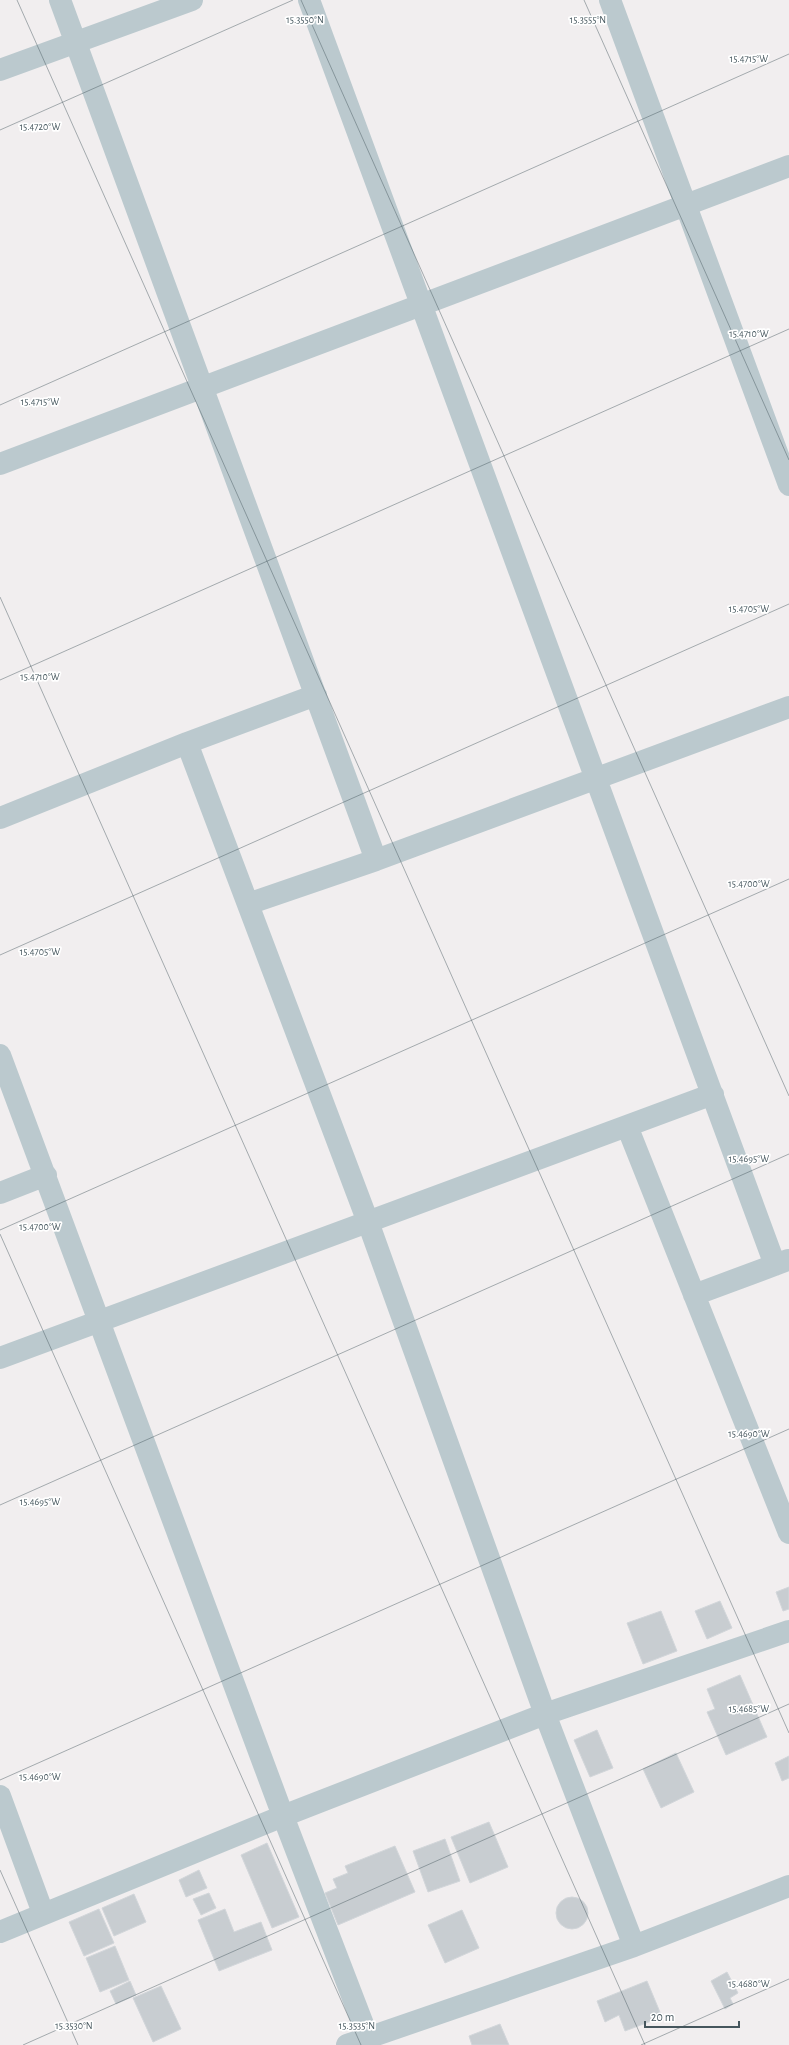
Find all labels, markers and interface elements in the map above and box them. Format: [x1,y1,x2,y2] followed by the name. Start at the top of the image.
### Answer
[286,15,324,25] text: 15.3550°N
[570,15,606,25] text: 15.3555°N
[730,54,768,64] text: 15.4715°W
[20,122,60,132] text: 15.4720°W
[729,329,769,339] text: 15.4710°W
[21,397,59,407] text: 15.4715°W
[729,604,769,614] text: 15.4705°W
[20,672,60,682] text: 15.4710°W
[728,879,770,889] text: 15.4700°W
[20,947,60,957] text: 15.4705°W
[729,1154,769,1164] text: 15.4695°W
[19,1222,61,1232] text: 15.4700°W
[728,1429,770,1439] text: 15.4690°W
[20,1497,60,1507] text: 15.4695°W
[729,1704,769,1714] text: 15.4685°W
[19,1772,61,1782] text: 15.4690°W
[728,1979,770,1989] text: 15.4680°W
[645,2003,739,2029] scale bar
[651,2011,674,2023] text: 20 m
[55,2021,93,2031] text: 15.3530°N
[339,2021,375,2031] text: 15.3535°N

